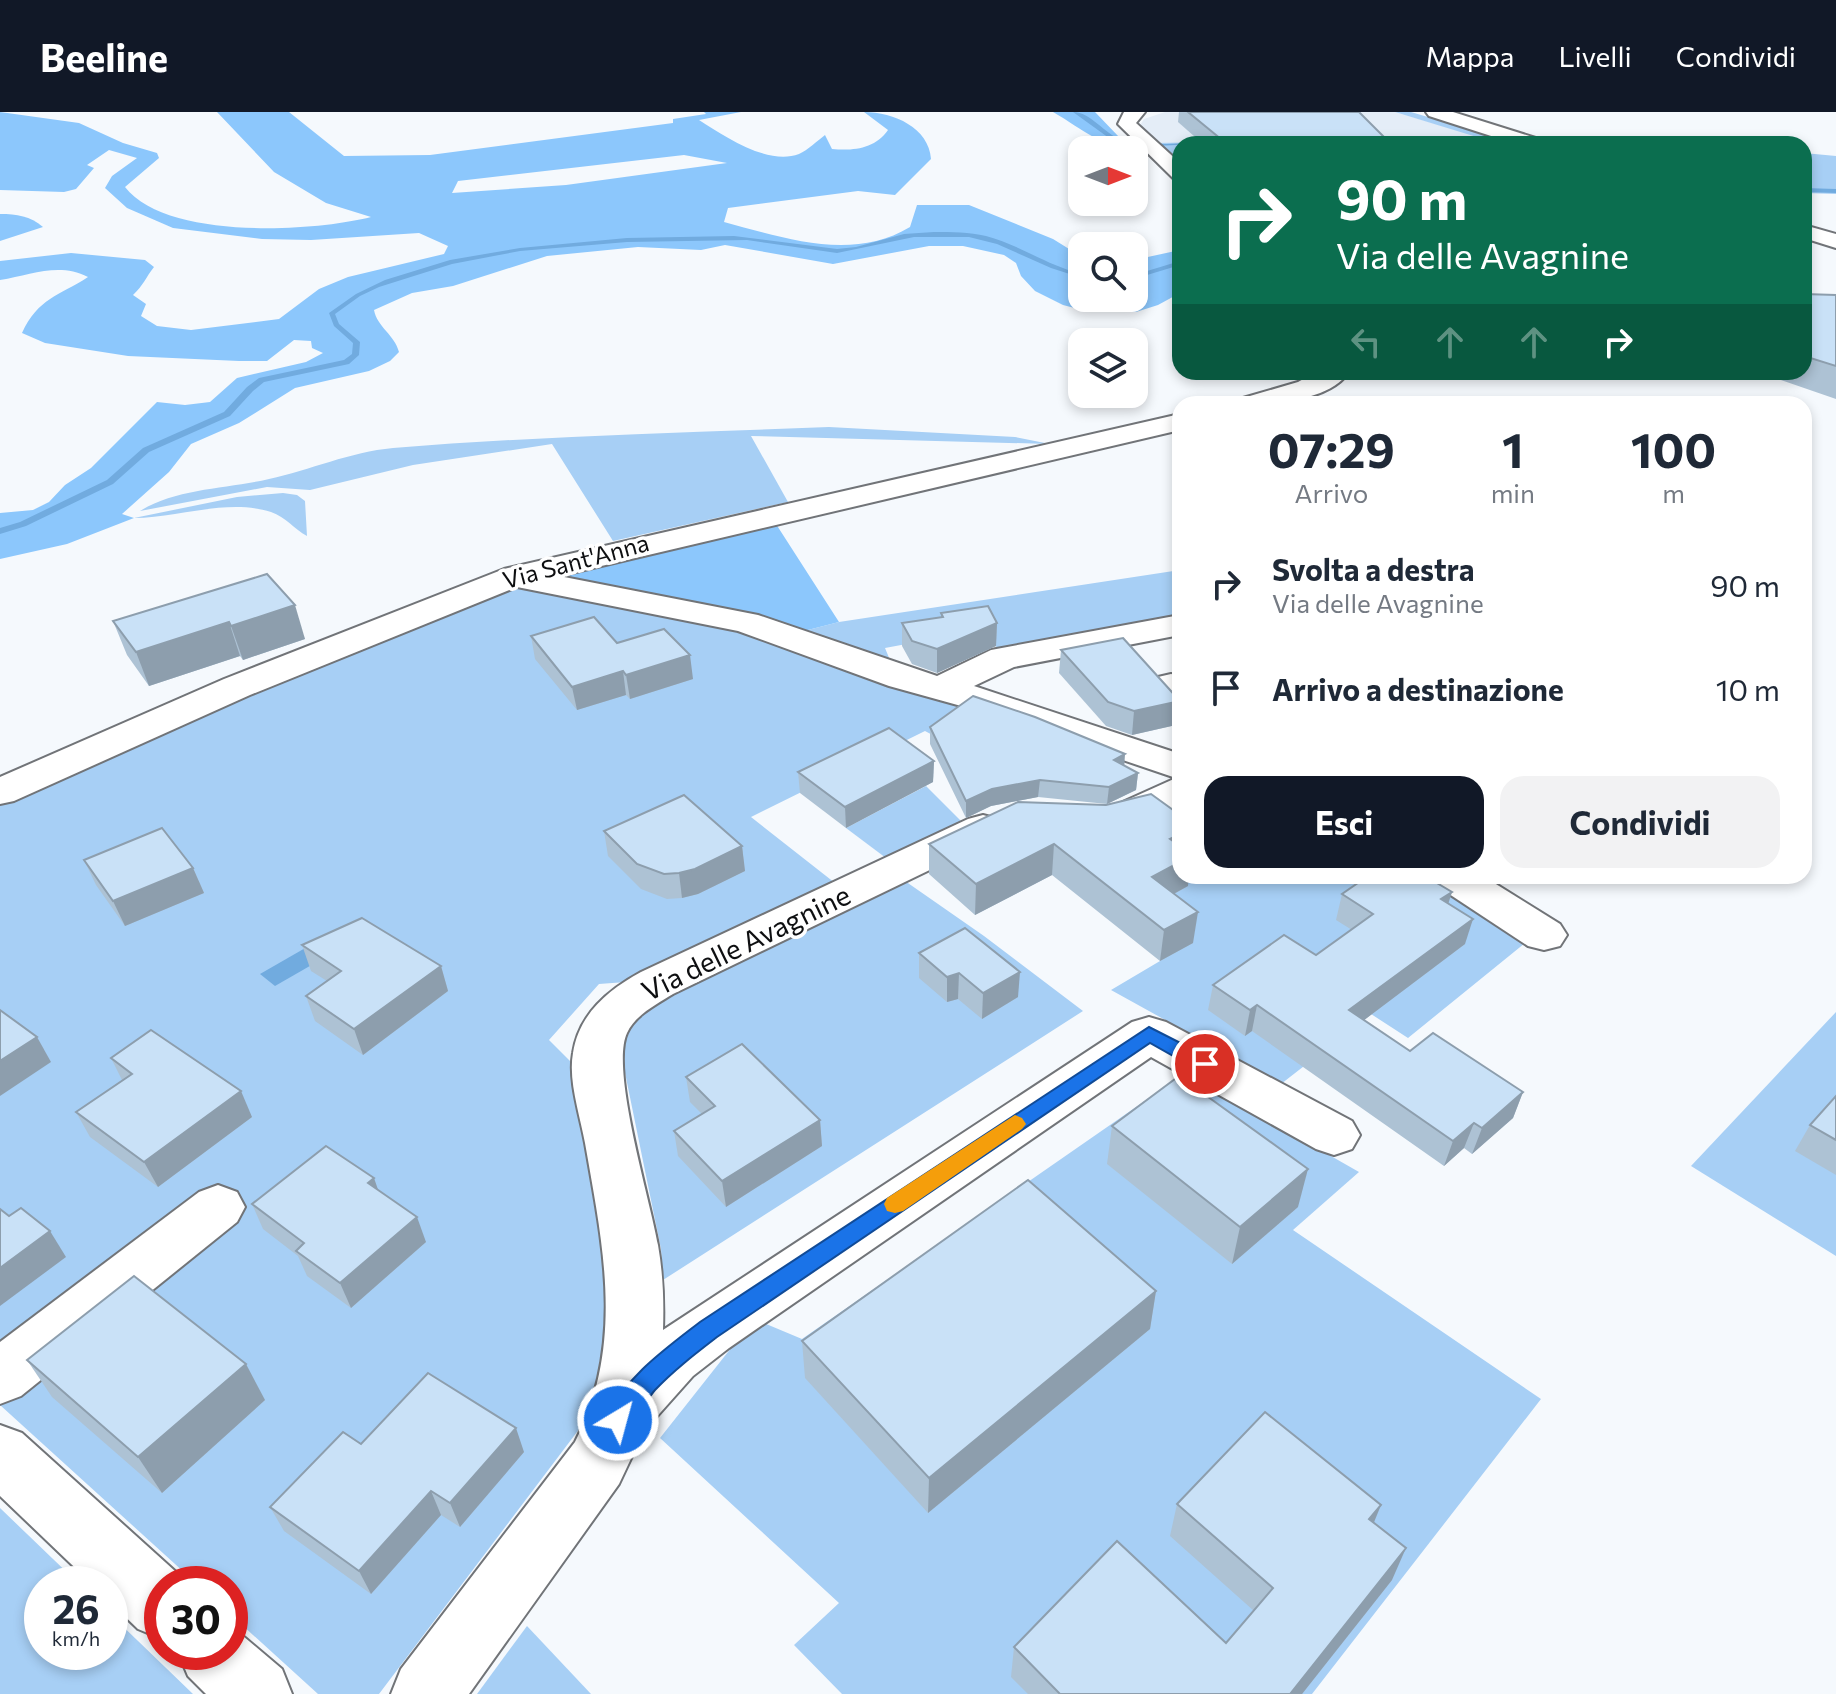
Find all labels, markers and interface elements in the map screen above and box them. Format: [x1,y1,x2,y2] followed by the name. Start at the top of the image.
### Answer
[40,33,168,80] text: Beeline
[1426,39,1514,73] text: Mappa
[1558,39,1632,73] text: Livelli
[1676,39,1796,73] text: Condividi
[1068,136,1148,216] north arrow
[1068,136,1148,408] map controls
[1336,163,1467,232] text: 90 m
[1204,168,1308,272] icon: right
[1068,232,1148,312] button: search
[1336,232,1629,276] text: Via delle Avagnine
[1344,320,1388,364] icon: left
[1428,320,1472,364] icon: ahead
[1512,320,1556,364] icon: ahead
[1596,320,1640,364] icon: right
[1068,328,1148,408] button: layers
[1268,419,1395,478] text: 07:29
[1502,419,1524,478] text: 1
[1631,419,1716,478] text: 100
[1294,477,1368,508] text: Arrivo
[1491,477,1535,508] text: min
[1662,477,1685,508] text: m
[499,527,652,594] street label: Via Sant'Anna
[1272,550,1474,587] text: Svolta a destra
[1204,562,1248,606] icon: right
[1710,566,1780,603] text: 90 m
[1272,587,1484,618] text: Via delle Avagnine
[1204,666,1248,710] icon: arrive
[1272,670,1564,707] text: Arrivo a destinazione
[1716,670,1780,707] text: 10 m
[1204,776,1484,868] button: Esci
[1500,776,1780,868] button: Condividi
[636,877,855,1007] street label: Via delle Avagnine
[1171,1030,1239,1098] pin
[1183,1042,1227,1086] icon: arrive
[576,1378,660,1462] position arrow
[144,1566,248,1670] speed limit sign: 30
[52,1583,100,1632] text: 26
[52,1626,100,1650] text: km/h

